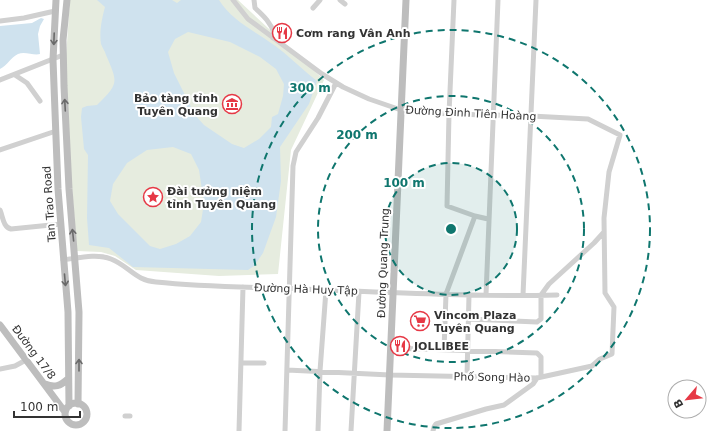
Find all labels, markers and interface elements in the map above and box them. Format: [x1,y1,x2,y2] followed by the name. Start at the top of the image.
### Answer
[271,22,293,44] restaurant icon: Cơm rang Vân Anh
[296,27,410,40] place label: Cơm rang Vân Anh
[50,32,57,45] one-way arrow
[289,81,331,95] text: 300 m
[134,92,218,118] place label: Bảo tàng tỉnh Tuyên Quang
[221,93,243,115] museum icon: Bảo tàng tỉnh Tuyên Quang
[61,99,69,112] one-way arrow
[405,104,537,123] street label: Đường Đinh Tiên Hoàng
[336,128,378,142] text: 200 m
[40,165,59,243] street label: Tan Trao Road
[383,176,425,190] text: 100 m
[167,185,276,211] place label: Đài tưởng niệm tỉnh Tuyên Quang
[142,186,164,208] place icon: Đài tưởng niệm tỉnh Tuyên Quang
[375,208,392,318] street label: Đường Quang Trung
[444,222,458,236] centre of rings
[69,229,77,242] one-way arrow
[61,273,69,286] one-way arrow
[254,281,358,298] street label: Đường Hà Huy Tập
[434,309,516,335] place label: Vincom Plaza Tuyên Quang
[409,310,431,332] supermarket icon: Vincom Plaza Tuyên Quang
[9,323,58,382] street label: Đường 17/8
[389,335,411,357] restaurant icon: JOLLIBEE
[413,340,469,353] place label: JOLLIBEE
[75,359,83,372] one-way arrow
[454,370,531,385] street label: Phố Song Hào
[667,379,707,419] north arrow
[14,393,80,419] scale bar
[671,397,686,410] text: B
[20,400,58,414] text: 100 m

